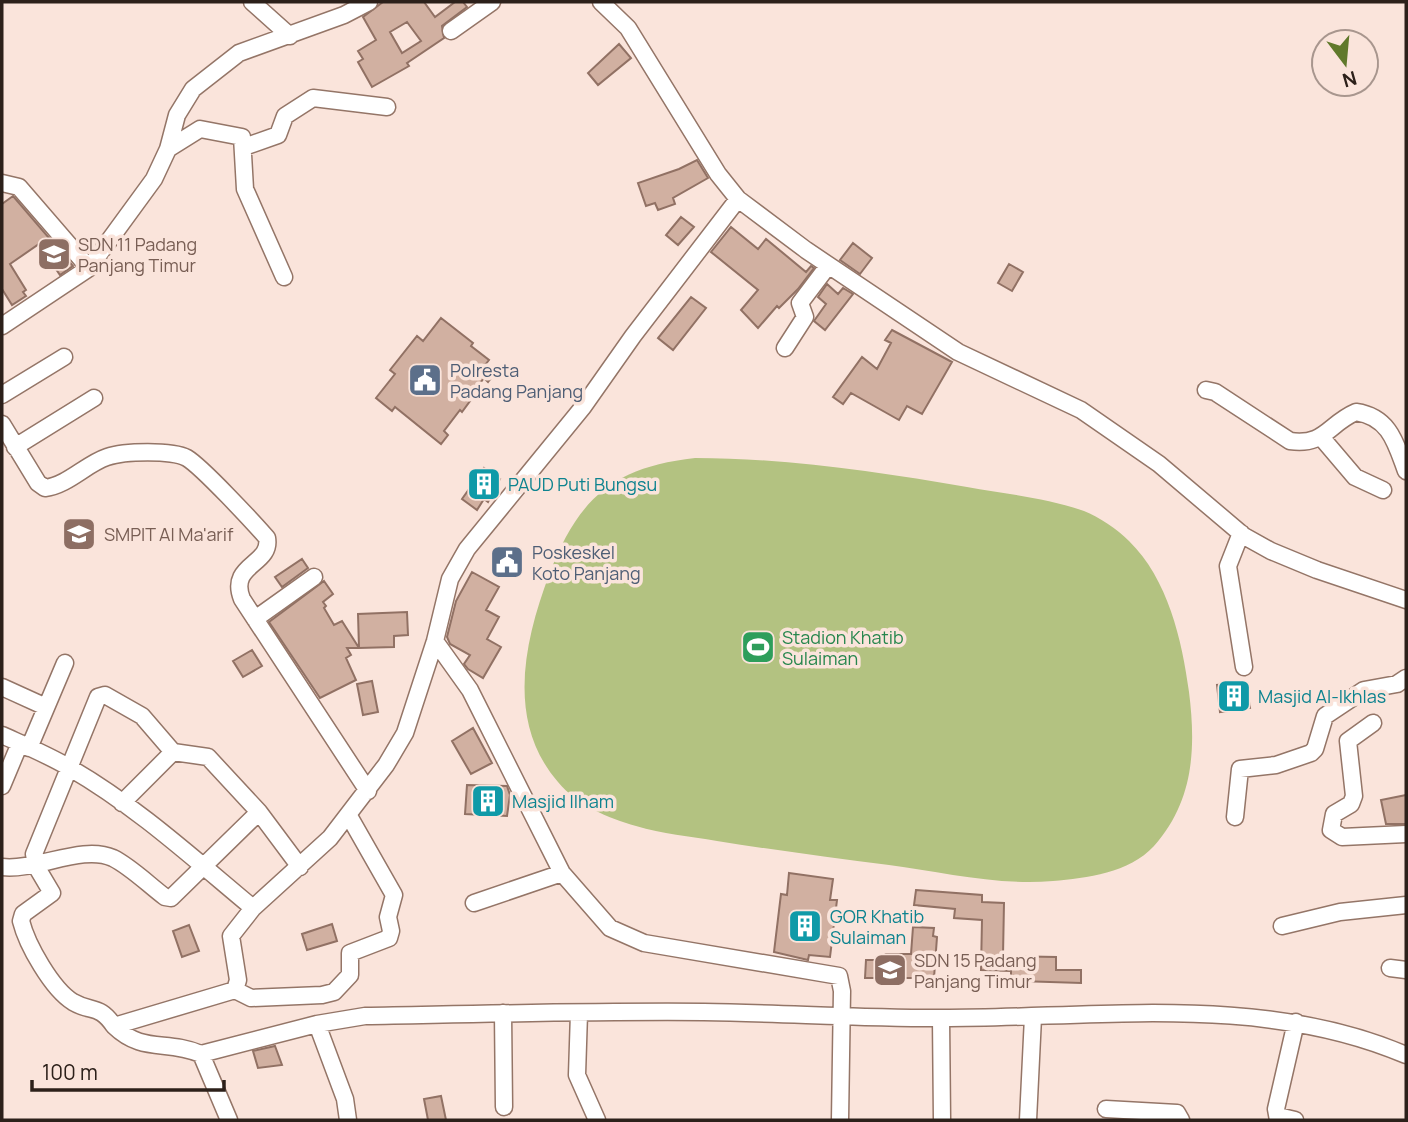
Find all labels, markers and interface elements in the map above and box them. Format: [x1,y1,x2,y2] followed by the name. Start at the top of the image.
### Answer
[1310,28,1380,98] north arrow
[1340,65,1360,94] text: N
[78,232,197,277] place label: SDN 11 Padang Panjang Timur
[35,235,73,273] school or university icon: SDN 11 Padang Panjang Timur
[450,358,583,403] place label: Polresta Padang Panjang
[406,361,444,399] public building icon: Polresta Padang Panjang
[465,465,503,503] building icon: PAUD Puti Bungsu
[508,472,657,496] place label: PAUD Puti Bungsu
[60,515,98,553] school or university icon: SMPIT Al Ma'arif
[104,522,234,546] place label: SMPIT Al Ma'arif
[532,540,641,585] place label: Poskeskel Koto Panjang
[488,543,526,581] public building icon: Poskeskel Koto Panjang
[782,625,904,670] place label: Stadion Khatib Sulaiman
[739,628,777,666] sports icon: Stadion Khatib Sulaiman
[1215,677,1253,715] building icon: Masjid Al-Ikhlas
[1258,684,1386,708] place label: Masjid Al-Ikhlas
[469,782,507,820] building icon: Masjid Ilham
[512,789,614,813] place label: Masjid Ilham
[830,904,924,949] place label: GOR Khatib Sulaiman
[786,907,824,945] building icon: GOR Khatib Sulaiman
[914,948,1037,993] place label: SDN 15 Padang Panjang Timur
[871,951,909,989] school or university icon: SDN 15 Padang Panjang Timur
[32,1048,224,1092] scale bar
[42,1058,98,1086] text: 100 m

